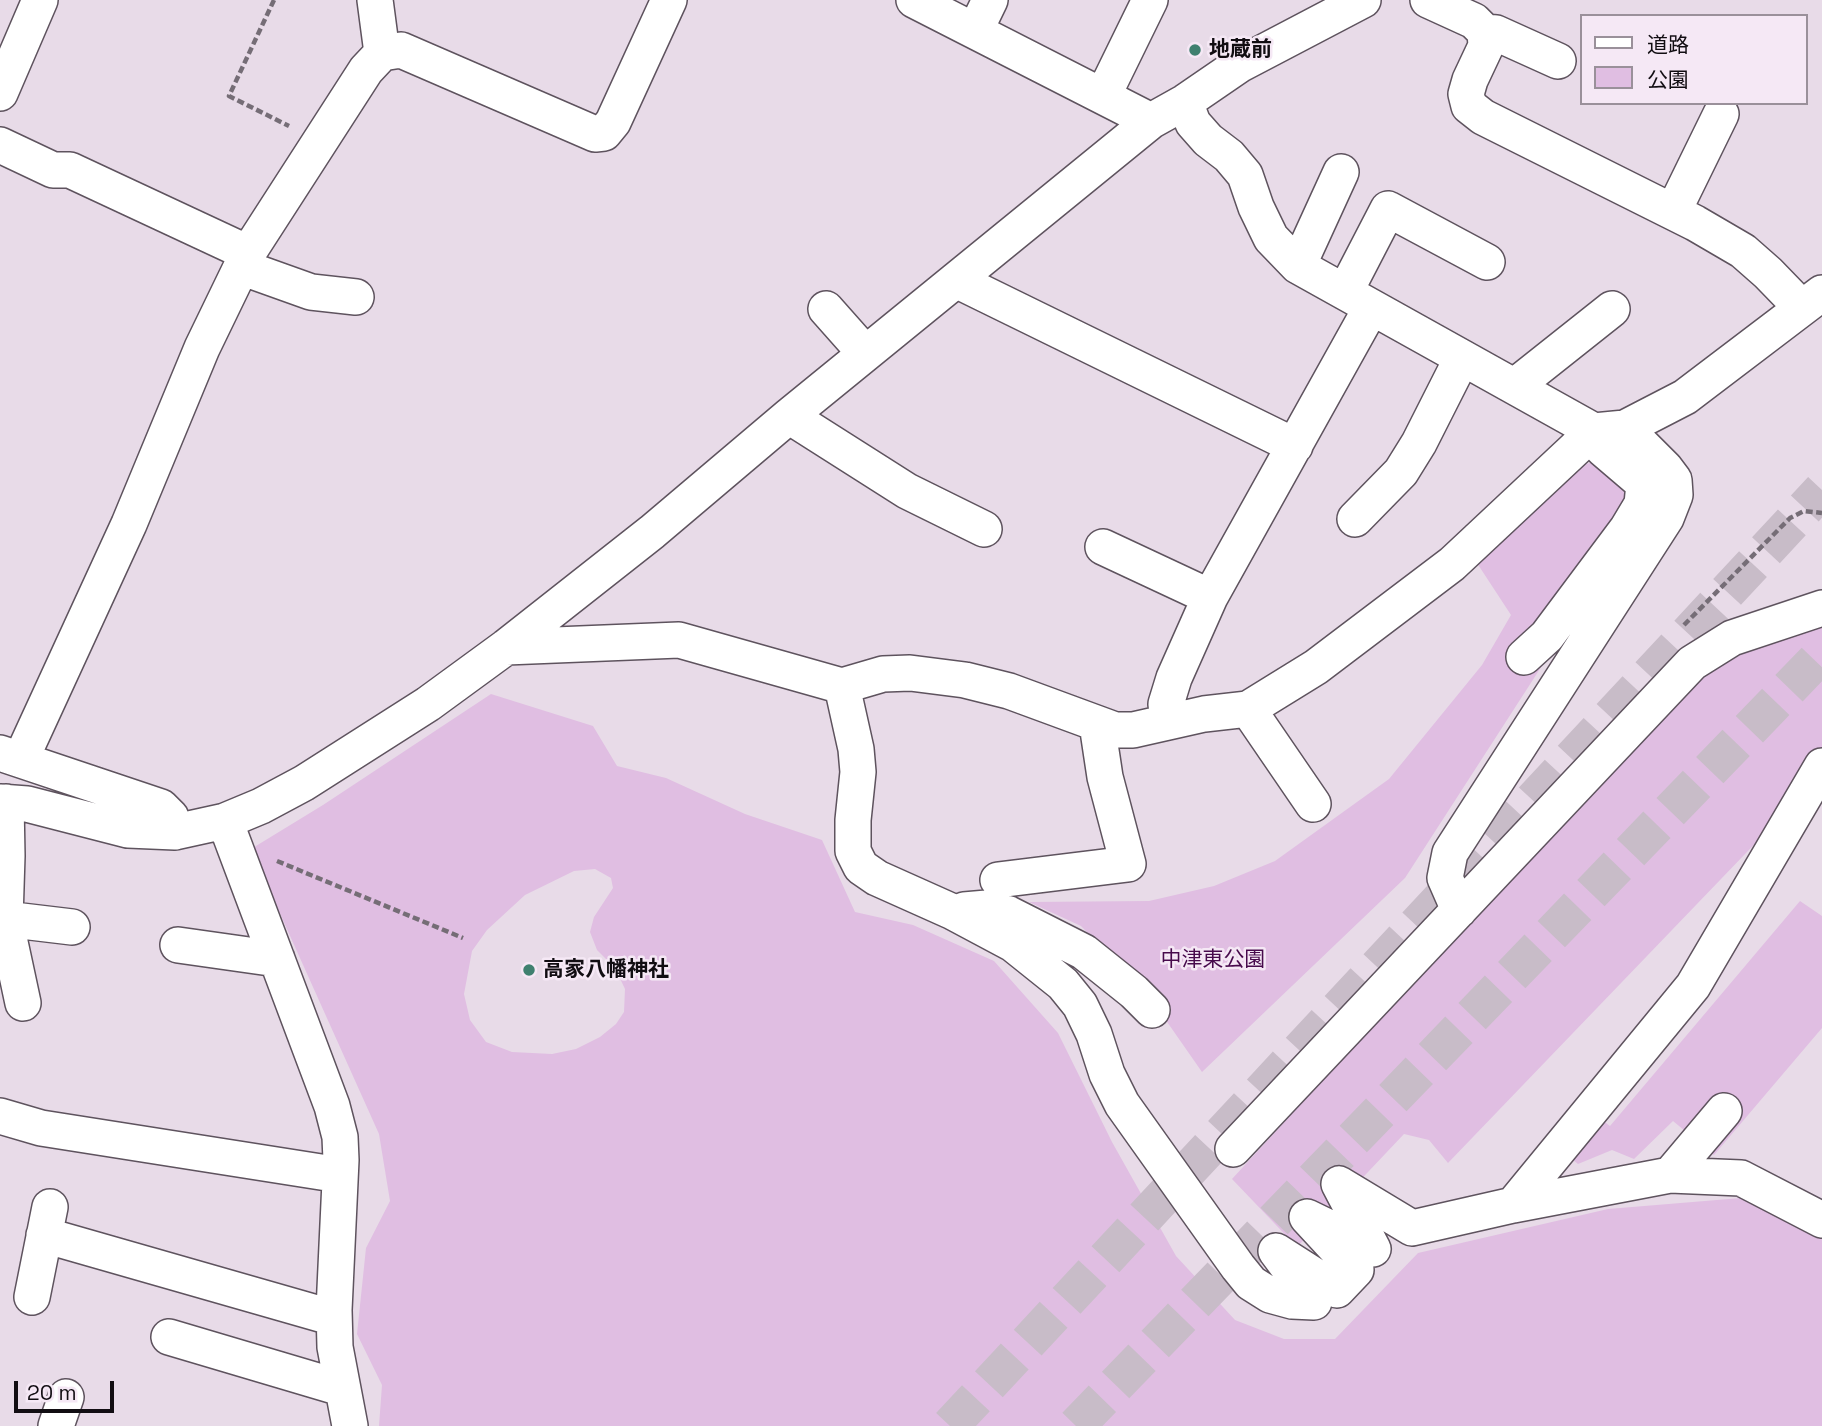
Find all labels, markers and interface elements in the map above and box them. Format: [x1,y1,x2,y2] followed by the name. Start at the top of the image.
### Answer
[1580,14,1808,105] legend
[1647,31,1689,58] text: 道路
[1209,37,1272,63] place label: 地蔵前
[1187,42,1203,58] marker: 地蔵前
[1647,66,1689,93] text: 公園
[1161,947,1265,973] park label: 中津東公園
[543,957,669,983] place label: 高家八幡神社
[521,962,537,978] marker: 高家八幡神社
[18,1366,117,1410] scale bar
[27,1379,77,1406] text: 20 m

